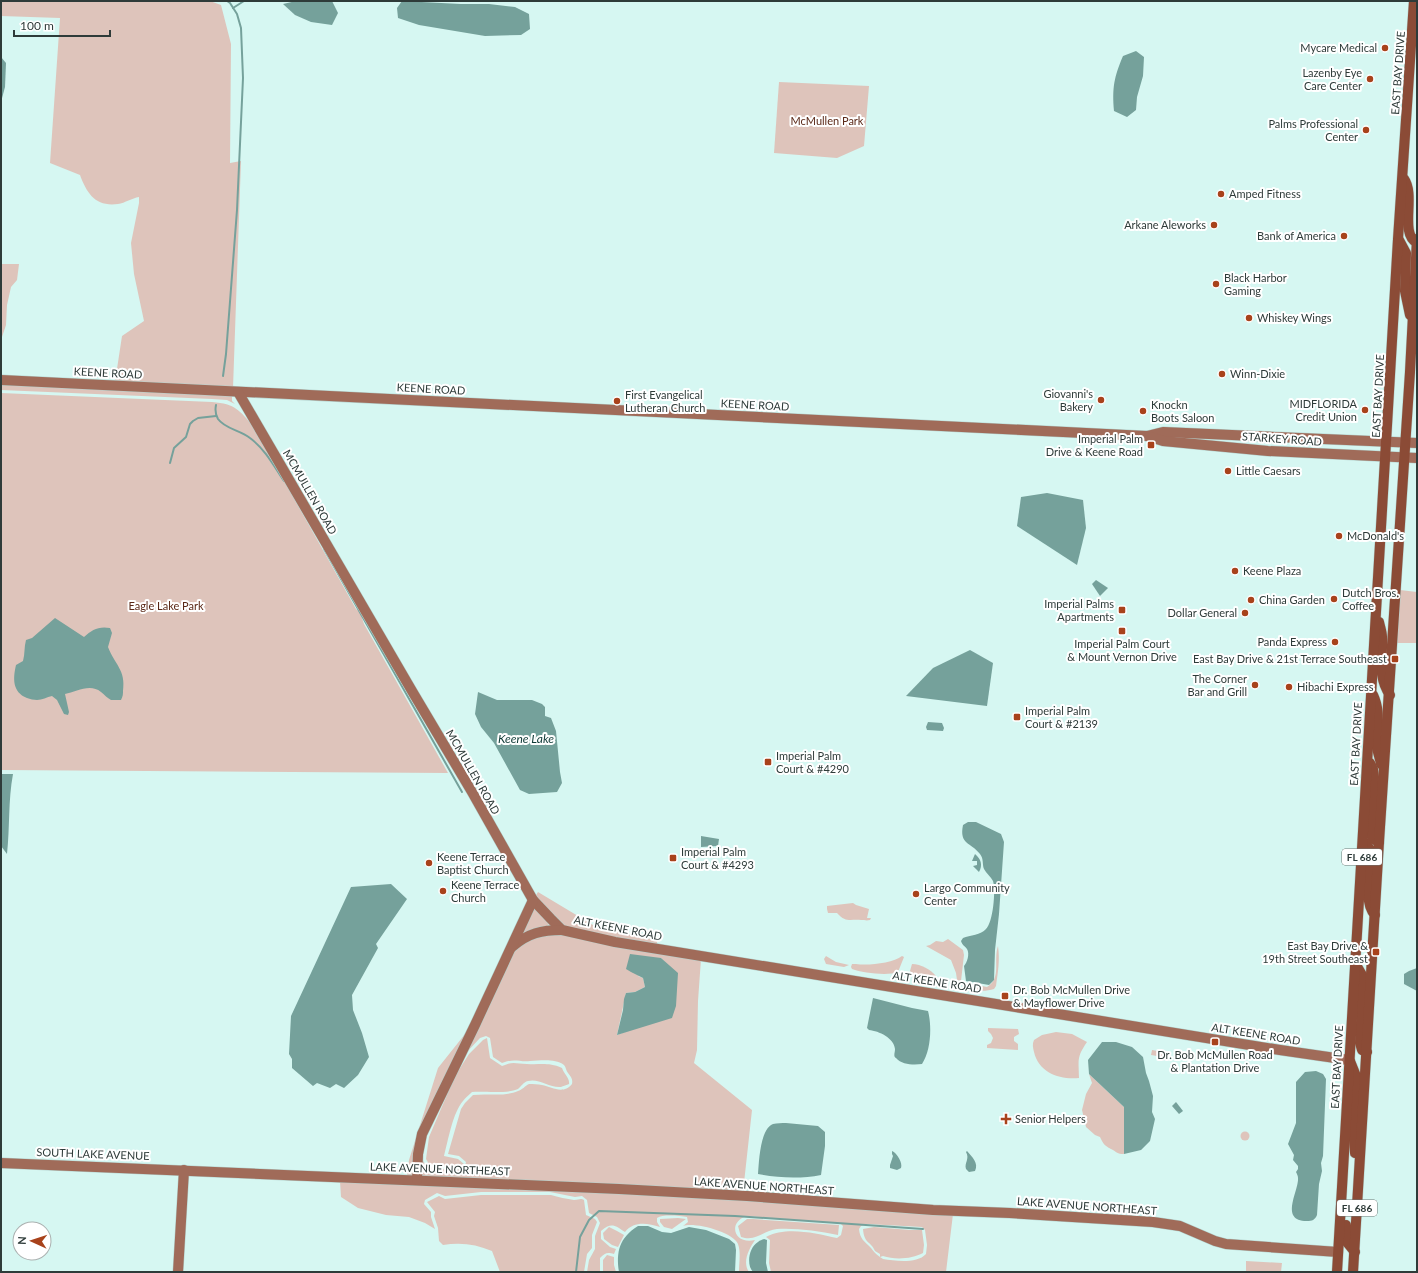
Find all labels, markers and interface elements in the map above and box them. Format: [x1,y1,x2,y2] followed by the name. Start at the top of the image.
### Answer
[14,12,110,38] scale bar
[20,18,54,33] text: 100 m
[1388,31,1407,115] street label: EAST BAY DRIVE
[1300,41,1377,54] place label: Mycare Medical
[1380,43,1390,53] marker: Mycare Medical
[1302,66,1362,92] place label: Lazenby Eye Care Center
[1365,74,1375,84] marker: Lazenby Eye Care Center
[791,114,864,127] park label: McMullen Park
[1268,117,1358,143] place label: Palms Professional Center
[1361,125,1371,135] marker: Palms Professional Center
[1229,187,1301,200] place label: Amped Fitness
[1216,189,1226,199] marker: Amped Fitness
[1124,218,1206,231] place label: Arkane Aleworks
[1209,220,1219,230] marker: Arkane Aleworks
[1257,229,1336,242] place label: Bank of America
[1339,231,1349,241] marker: Bank of America
[1224,271,1287,297] place label: Black Harbor Gaming
[1211,279,1221,289] marker: Black Harbor Gaming
[1257,311,1332,324] place label: Whiskey Wings
[1244,313,1254,323] marker: Whiskey Wings
[1369,354,1386,438] street label: EAST BAY DRIVE
[73,364,143,381] street label: KEENE ROAD
[1230,367,1285,380] place label: Winn-Dixie
[1217,369,1227,379] marker: Winn-Dixie
[396,380,466,397] street label: KEENE ROAD
[1043,387,1093,413] place label: Giovanni's Bakery
[625,388,705,414] place label: First Evangelical Lutheran Church
[1096,395,1106,405] marker: Giovanni's Bakery
[612,396,622,406] marker: First Evangelical Lutheran Church
[720,396,790,413] street label: KEENE ROAD
[1289,397,1358,423] place label: MIDFLORIDA Credit Union
[1151,398,1215,424] place label: Knockn Boots Saloon
[1360,405,1370,415] marker: MIDFLORIDA Credit Union
[1138,406,1148,416] marker: Knockn Boots Saloon
[1242,429,1322,448] street label: STARKEY ROAD
[1046,432,1143,458] place label: Imperial Palm Drive & Keene Road
[1146,440,1156,450] marker: Imperial Palm Drive & Keene Road
[281,447,340,537] street label: MCMULLEN ROAD
[1236,464,1301,477] place label: Little Caesars
[1223,466,1233,476] marker: Little Caesars
[1347,529,1404,542] place label: McDonald's
[1334,531,1344,541] marker: McDonald's
[1243,564,1301,577] place label: Keene Plaza
[1230,566,1240,576] marker: Keene Plaza
[1342,586,1399,612] place label: Dutch Bros. Coffee
[1259,593,1325,606] place label: China Garden
[1329,594,1339,604] marker: Dutch Bros. Coffee
[1246,595,1256,605] marker: China Garden
[1044,597,1114,623] place label: Imperial Palms Apartments
[128,599,204,612] park label: Eagle Lake Park
[1117,605,1127,615] marker: Imperial Palms Apartments
[1168,606,1237,619] place label: Dollar General
[1240,608,1250,618] marker: Dollar General
[1117,626,1127,636] marker: Imperial Palm Court & Mount Vernon Drive
[1257,635,1327,648] place label: Panda Express
[1067,637,1177,663] place label: Imperial Palm Court & Mount Vernon Drive
[1330,637,1340,647] marker: Panda Express
[1193,652,1387,665] place label: East Bay Drive & 21st Terrace Southeast
[1390,654,1400,664] marker: East Bay Drive & 21st Terrace Southeast
[1188,672,1247,698] place label: The Corner Bar and Grill
[1250,680,1260,690] marker: The Corner Bar and Grill
[1297,680,1374,693] place label: Hibachi Express
[1284,682,1294,692] marker: Hibachi Express
[1347,702,1364,786] street label: EAST BAY DRIVE
[1025,704,1098,730] place label: Imperial Palm Court & #2139
[1012,712,1022,722] marker: Imperial Palm Court & #2139
[444,727,503,817] street label: MCMULLEN ROAD
[498,731,554,746] water label: Keene Lake
[776,749,850,775] place label: Imperial Palm Court & #4290
[763,757,773,767] marker: Imperial Palm Court & #4290
[681,845,754,871] place label: Imperial Palm Court & #4293
[1342,849,1382,865] road number: FL 686
[437,850,509,876] place label: Keene Terrace Baptist Church
[668,853,678,863] marker: Imperial Palm Court & #4293
[424,858,434,868] marker: Keene Terrace Baptist Church
[451,878,519,904] place label: Keene Terrace Church
[924,881,1010,907] place label: Largo Community Center
[438,886,448,896] marker: Keene Terrace Church
[911,889,921,899] marker: Largo Community Center
[573,913,663,942] street label: ALT KEENE ROAD
[1262,939,1368,965] place label: East Bay Drive & 19th Street Southeast
[1371,947,1381,957] marker: East Bay Drive & 19th Street Southeast
[892,968,982,995] street label: ALT KEENE ROAD
[1013,983,1130,1009] place label: Dr. Bob McMullen Drive & Mayflower Drive
[1000,991,1010,1001] marker: Dr. Bob McMullen Drive & Mayflower Drive
[1211,1020,1301,1047] street label: ALT KEENE ROAD
[1328,1025,1345,1109] street label: EAST BAY DRIVE
[1210,1037,1220,1047] marker: Dr. Bob McMullen Road & Plantation Drive
[1157,1048,1273,1074] place label: Dr. Bob McMullen Road & Plantation Drive
[1015,1112,1086,1125] place label: Senior Helpers
[1000,1113,1012,1125] marker: Senior Helpers
[36,1145,150,1162] street label: SOUTH LAKE AVENUE
[370,1160,511,1177] street label: LAKE AVENUE NORTHEAST
[694,1174,835,1197] street label: LAKE AVENUE NORTHEAST
[1017,1194,1158,1217] street label: LAKE AVENUE NORTHEAST
[1337,1200,1377,1216] road number: FL 686
[12,1221,52,1261] north arrow
[15,1236,28,1245] text: N

